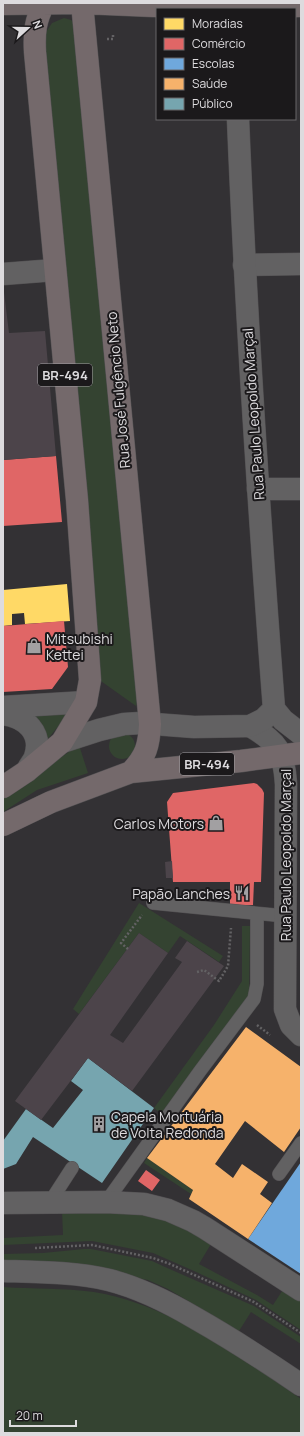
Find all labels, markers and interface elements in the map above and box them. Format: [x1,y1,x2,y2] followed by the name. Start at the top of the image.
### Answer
[8,8,48,48] north arrow
[156,8,296,120] legend
[192,15,243,32] text: Moradias
[29,18,46,31] text: N
[192,35,245,52] text: Comércio
[192,55,234,72] text: Escolas
[192,75,227,92] text: Saúde
[192,95,233,112] text: Público
[102,311,134,469] street label: Rua José Fulgêncio Neto
[238,327,268,501] street label: Rua Paulo Leopoldo Marçal
[38,364,92,386] road number: BR-494
[46,629,113,664] place label: Mitsubishi Kettei
[25,637,43,655] shop icon: Mitsubishi Kettei
[180,753,234,775] road number: BR-494
[276,769,295,941] street label: Rua Paulo Leopoldo Marçal
[114,814,204,833] place label: Carlos Motors
[207,814,225,832] shop icon: Carlos Motors
[132,884,230,903] place label: Papão Lanches
[233,884,251,902] restaurant icon: Papão Lanches
[111,1107,224,1142] place label: Capela Mortuária de Volta Redonda
[90,1115,108,1133] building icon: Capela Mortuária de Volta Redonda
[10,1402,76,1428] scale bar
[16,1407,43,1424] text: 20 m

